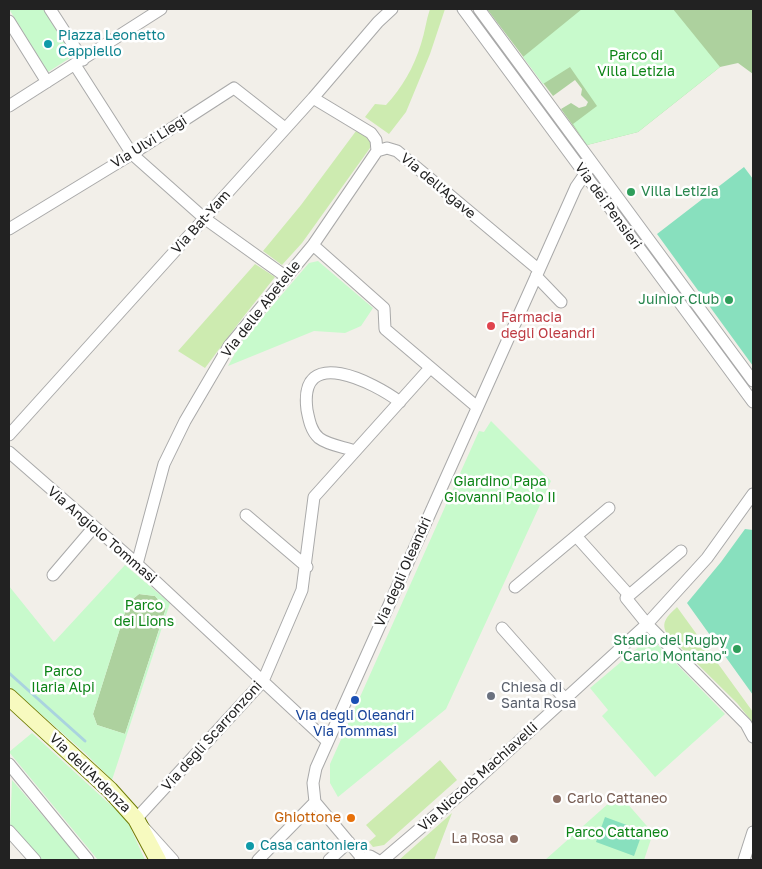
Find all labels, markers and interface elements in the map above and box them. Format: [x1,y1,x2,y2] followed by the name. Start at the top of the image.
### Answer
[58,28,165,60] place label: Piazza Leonetto Cappiello
[42,38,54,50] marker: Piazza Leonetto Cappiello
[597,48,675,80] park label: Parco di Villa Letizia
[108,112,190,172] street label: Via Ulvi Liegi
[397,150,479,222] street label: Via dell'Agave
[571,159,645,253] street label: Via dei Pensieri
[641,184,719,200] place label: Villa Letizia
[625,186,637,198] marker: Villa Letizia
[168,187,234,257] street label: Via Bat-Yam
[218,257,304,361] street label: Via delle Abetelle
[638,292,719,308] place label: Juinior Club
[723,294,735,306] marker: Juinior Club
[501,310,595,342] place label: Farmacia degli Oleandri
[485,320,497,332] marker: Farmacia degli Oleandri
[444,474,556,507] park label: Giardino Papa Giovanni Paolo II
[44,483,160,587] street label: Via Angiolo Tommasi
[371,514,435,630] street label: Via degli Oleandri
[114,598,174,630] park label: Parco dei Lions
[613,633,727,666] place label: Stadio del Rugby "Carlo Montano"
[731,643,743,655] marker: Stadio del Rugby "Carlo Montano"
[31,664,95,696] park label: Parco Ilaria Alpi
[158,678,266,794] street label: Via degli Scarronzoni
[501,680,576,712] place label: Chiesa di Santa Rosa
[485,690,497,702] marker: Chiesa di Santa Rosa
[349,694,361,706] marker: Via degli Oleandri Via Tommasi
[296,708,414,740] place label: Via degli Oleandri Via Tommasi
[415,719,541,835] street label: Via Niccolò Machiavelli
[46,730,134,816] street label: Via dell'Ardenza
[567,791,668,807] place label: Carlo Cattaneo
[551,793,563,805] marker: Carlo Cattaneo
[274,810,341,826] place label: Ghiottone
[345,812,357,824] marker: Ghiottone
[565,825,669,841] park label: Parco Cattaneo
[451,831,504,847] place label: La Rosa
[508,833,520,845] marker: La Rosa
[260,838,368,854] place label: Casa cantoniera
[244,840,256,852] marker: Casa cantoniera

